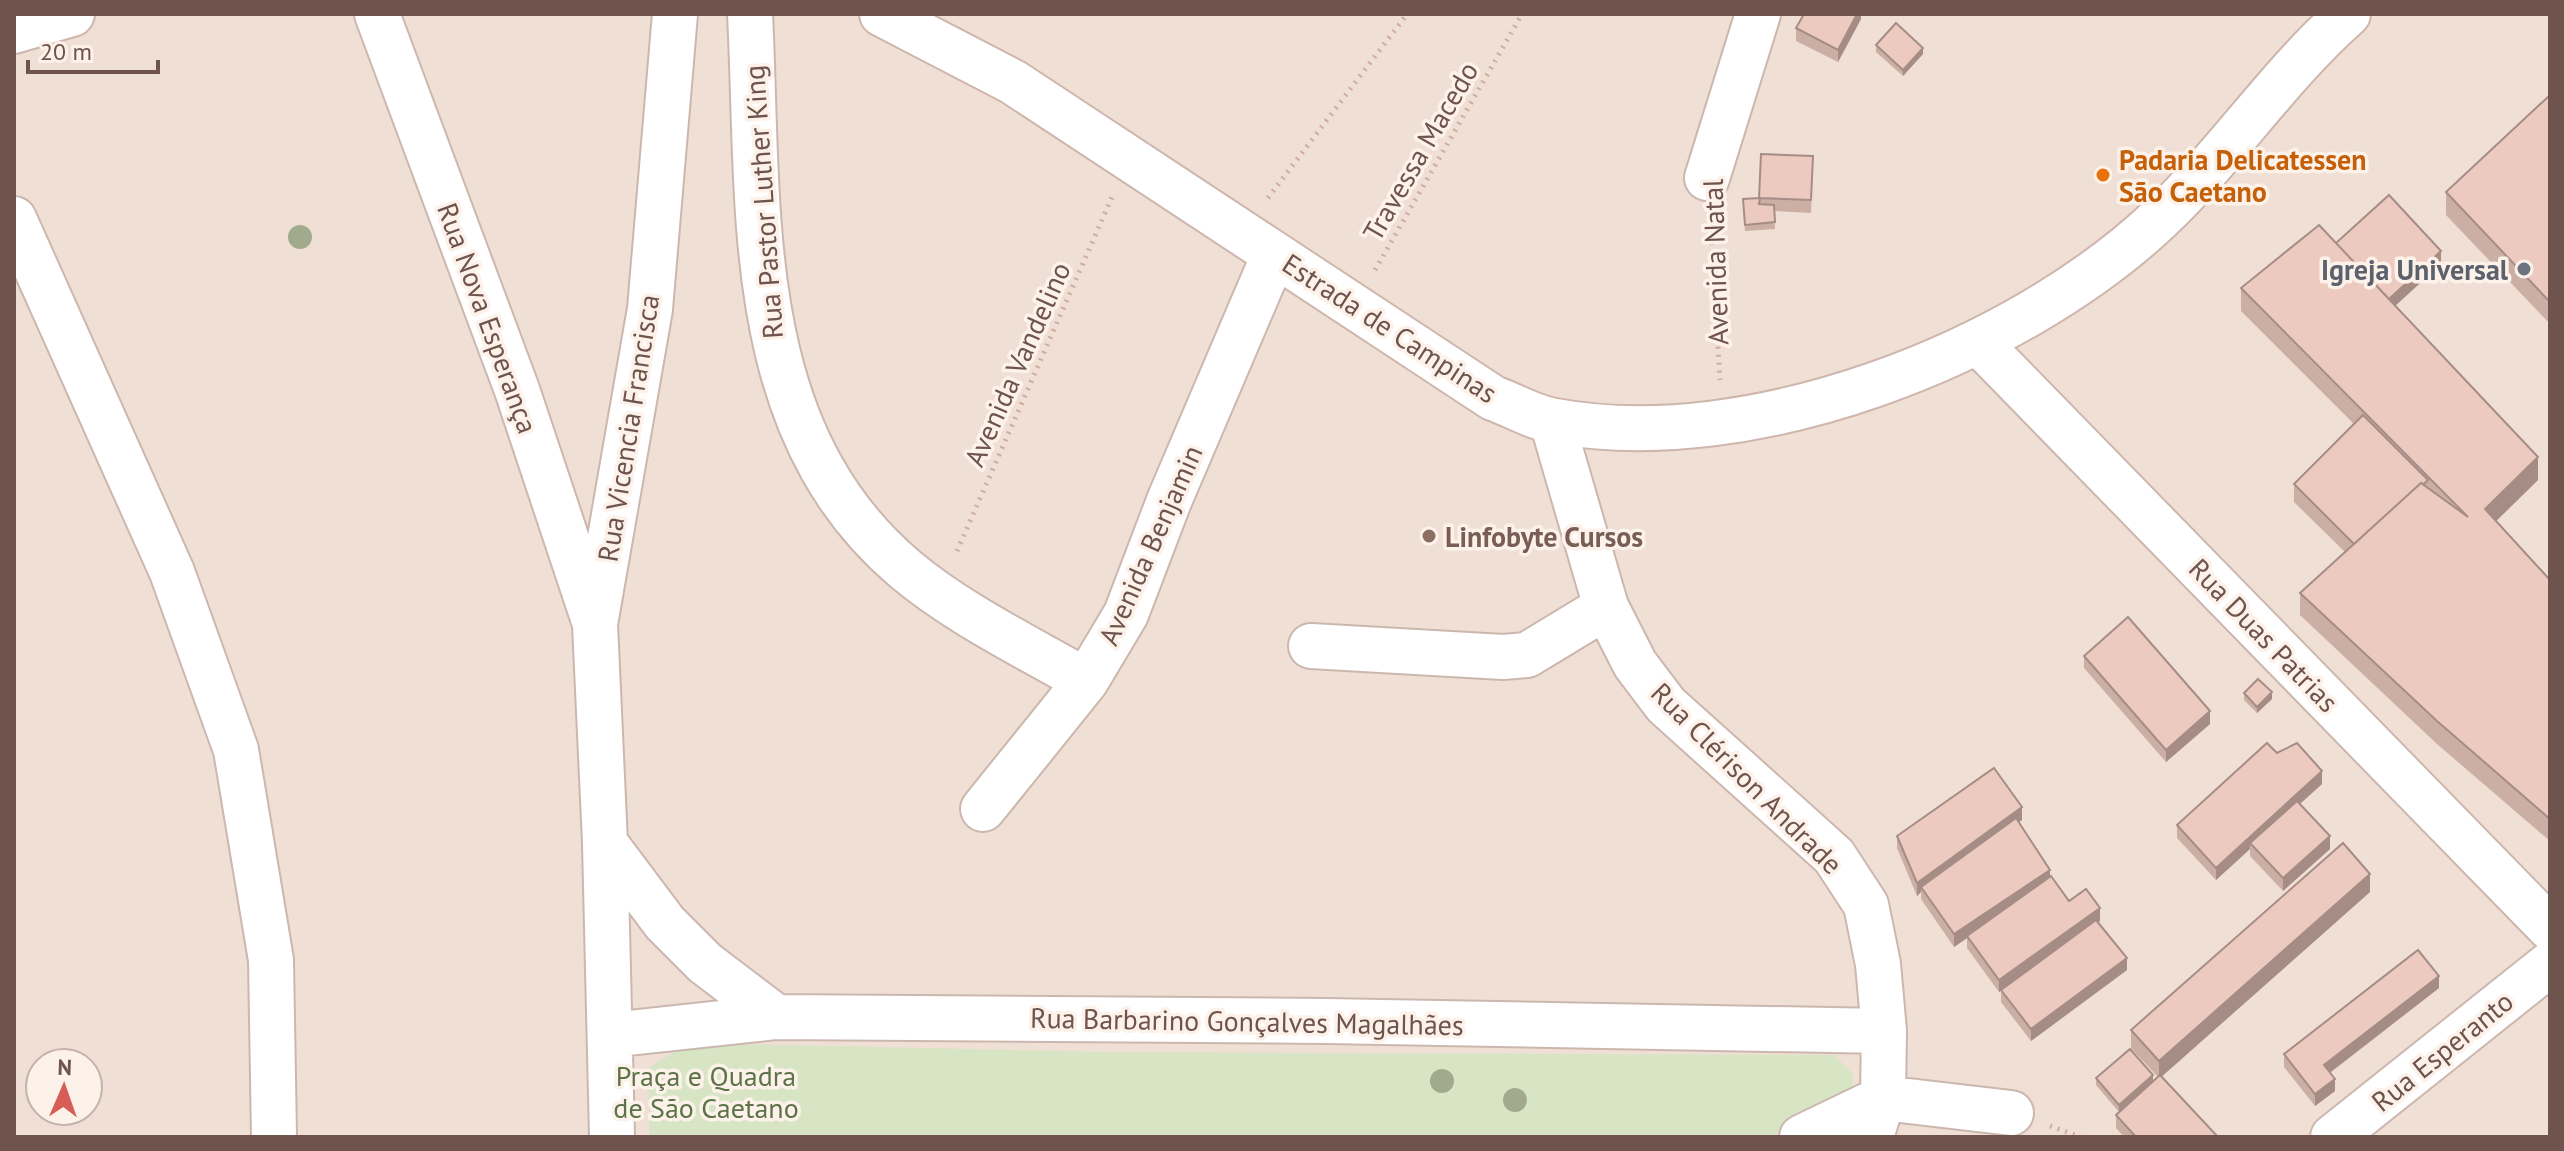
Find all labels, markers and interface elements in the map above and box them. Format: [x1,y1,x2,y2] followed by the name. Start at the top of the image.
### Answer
[28,24,158,74] scale bar
[40,36,92,67] text: 20 m
[1354,55,1486,247] street label: Travessa Macedo
[735,64,791,340] street label: Rua Pastor Luther King
[2119,141,2367,210] place label: Padaria Delicatessen São Caetano
[2094,166,2112,184] marker: Padaria Delicatessen São Caetano
[1694,178,1736,346] street label: Avenida Natal
[429,198,547,438] street label: Rua Nova Esperança
[1276,245,1504,411] street label: Estrada de Campinas
[2321,251,2509,288] place label: Igreja Universal
[955,256,1079,472] street label: Avenida Vandelino
[2515,260,2533,278] marker: Igreja Universal
[589,292,667,564] street label: Rua Vicencia Francisca
[1089,439,1211,651] street label: Avenida Benjamin
[1445,518,1643,555] place label: Linfobyte Cursos
[1420,527,1438,545] marker: Linfobyte Cursos
[2181,550,2347,720] street label: Rua Duas Patrias
[1643,674,1851,882] street label: Rua Clérison Andrade
[2364,983,2520,1119] street label: Rua Esperanto
[1030,999,1464,1043] street label: Rua Barbarino Gonçalves Magalhães
[24,1047,104,1127] north arrow
[57,1053,72,1081] text: N
[613,1057,799,1126] park label: Praça e Quadra de São Caetano

